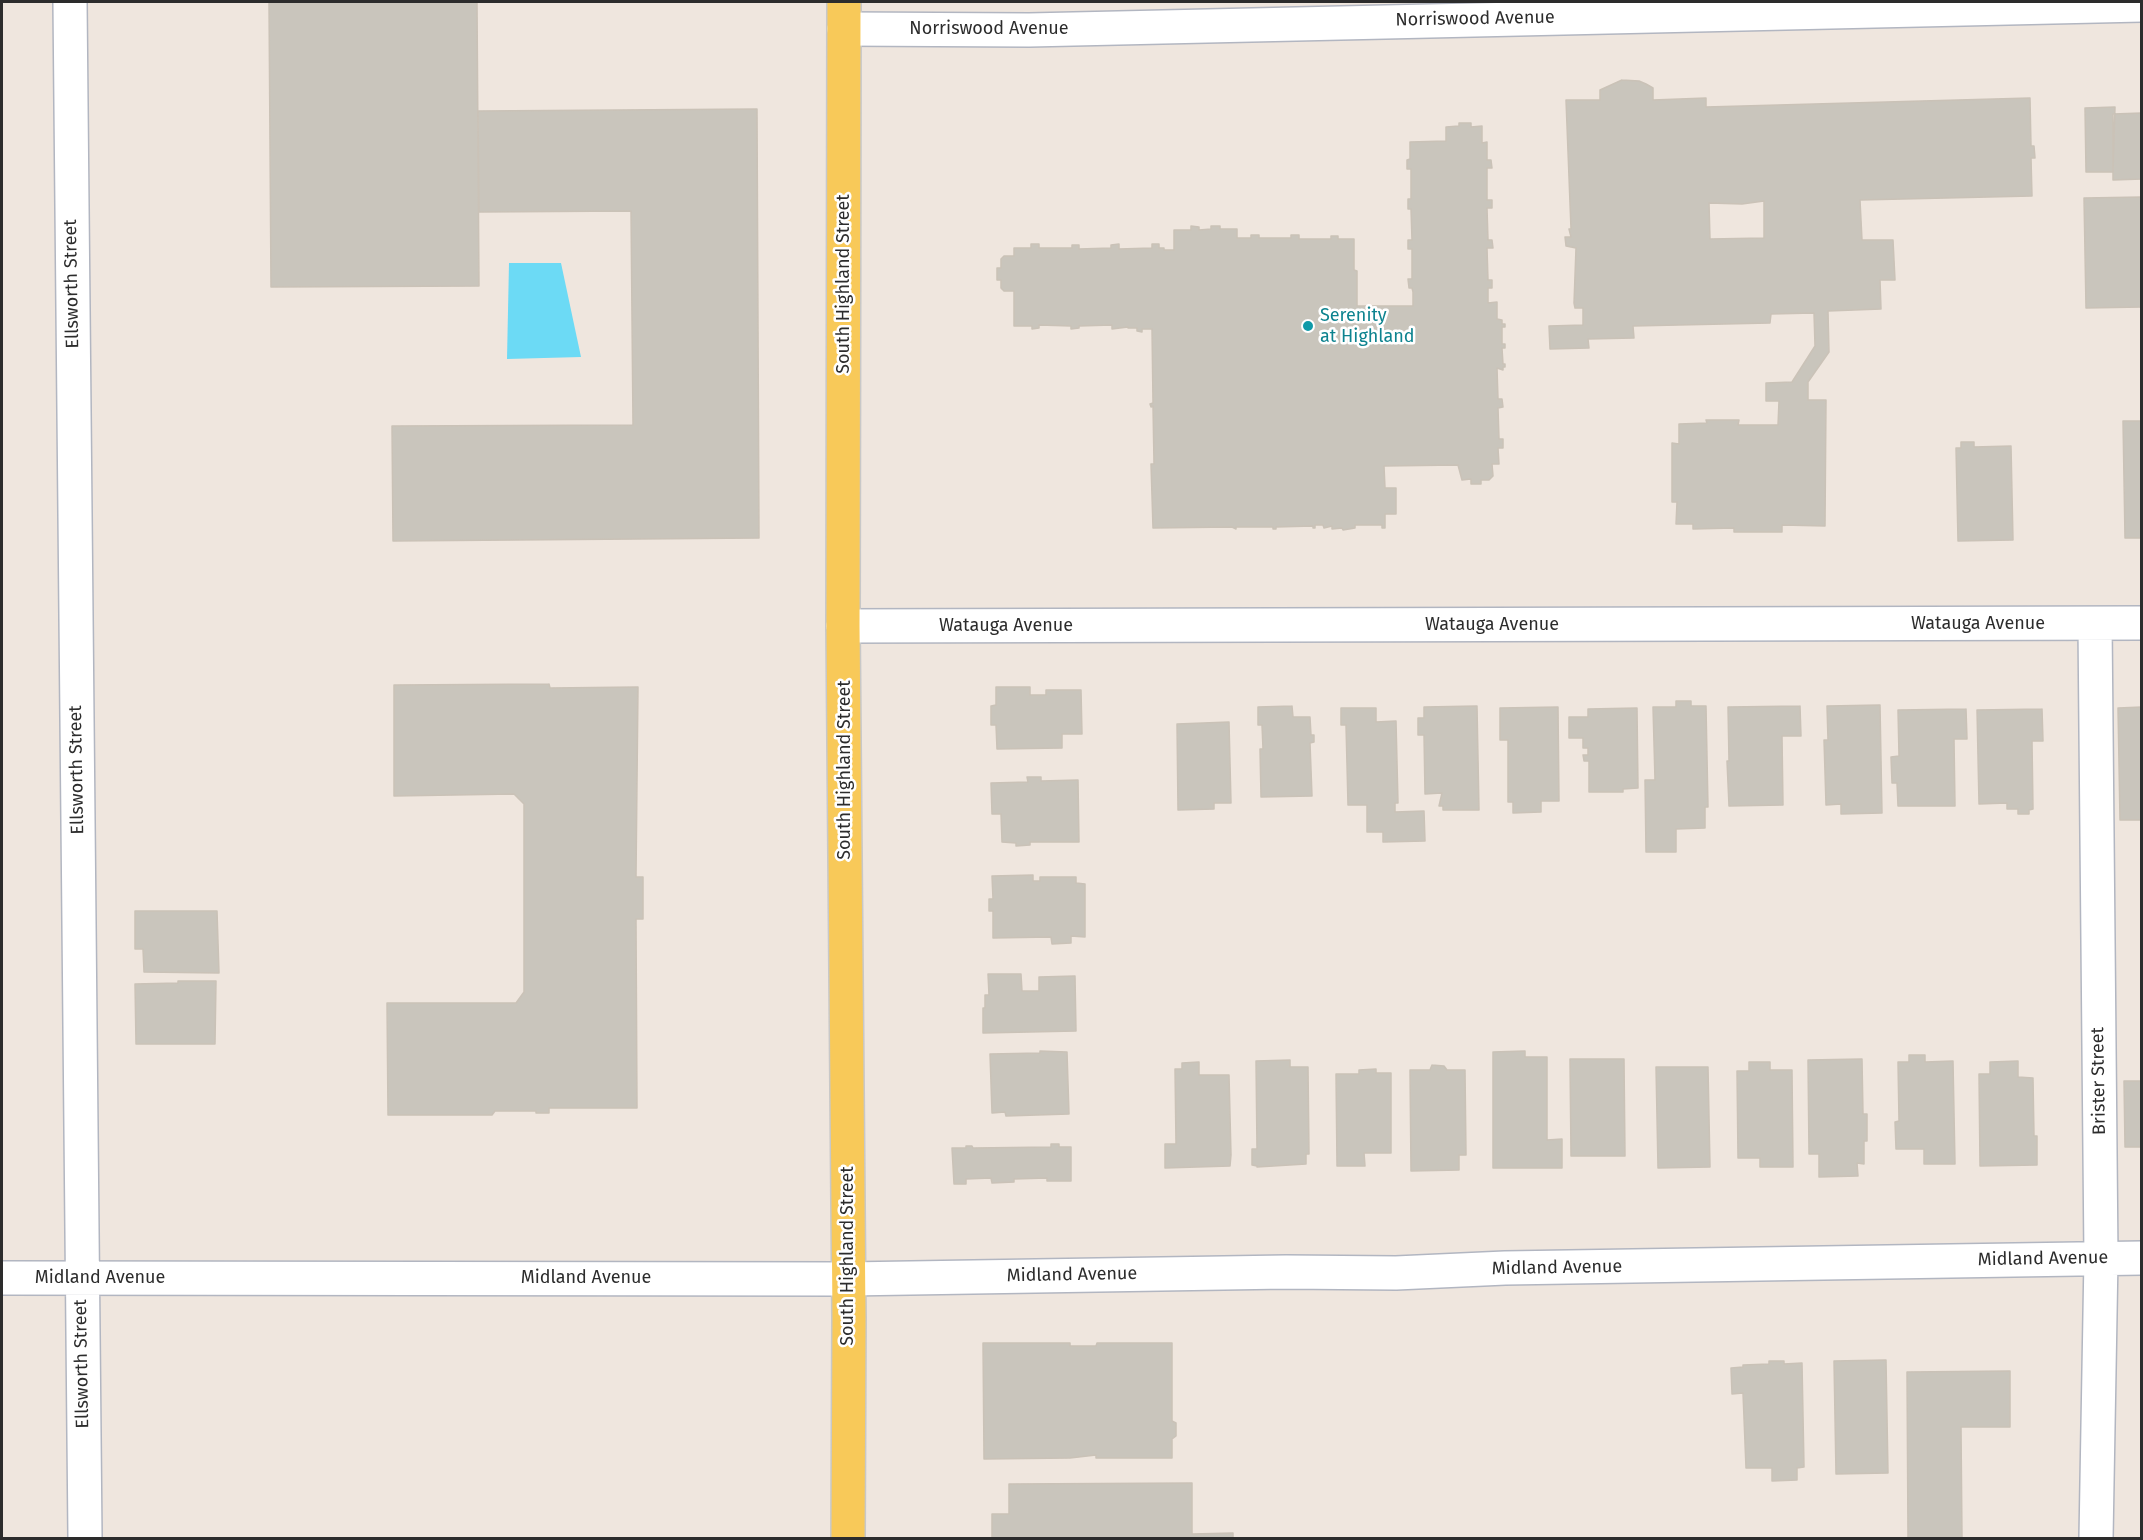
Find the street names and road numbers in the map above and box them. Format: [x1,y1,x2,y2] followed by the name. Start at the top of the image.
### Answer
[1395,7,1555,31] street label: Norriswood Avenue
[909,18,1069,40] street label: Norriswood Avenue
[833,194,855,374] street label: South Highland Street
[60,219,84,349] street label: Ellsworth Street
[1911,613,2045,635] street label: Watauga Avenue
[1425,614,1559,636] street label: Watauga Avenue
[939,615,1073,637] street label: Watauga Avenue
[834,680,856,860] street label: South Highland Street
[65,705,89,835] street label: Ellsworth Street
[2087,1027,2111,1135] street label: Brister Street
[837,1166,859,1346] street label: South Highland Street
[1977,1247,2109,1271] street label: Midland Avenue
[1491,1256,1623,1280] street label: Midland Avenue
[1006,1263,1138,1287] street label: Midland Avenue
[35,1267,165,1289] street label: Midland Avenue
[521,1267,651,1289] street label: Midland Avenue
[70,1299,94,1429] street label: Ellsworth Street

